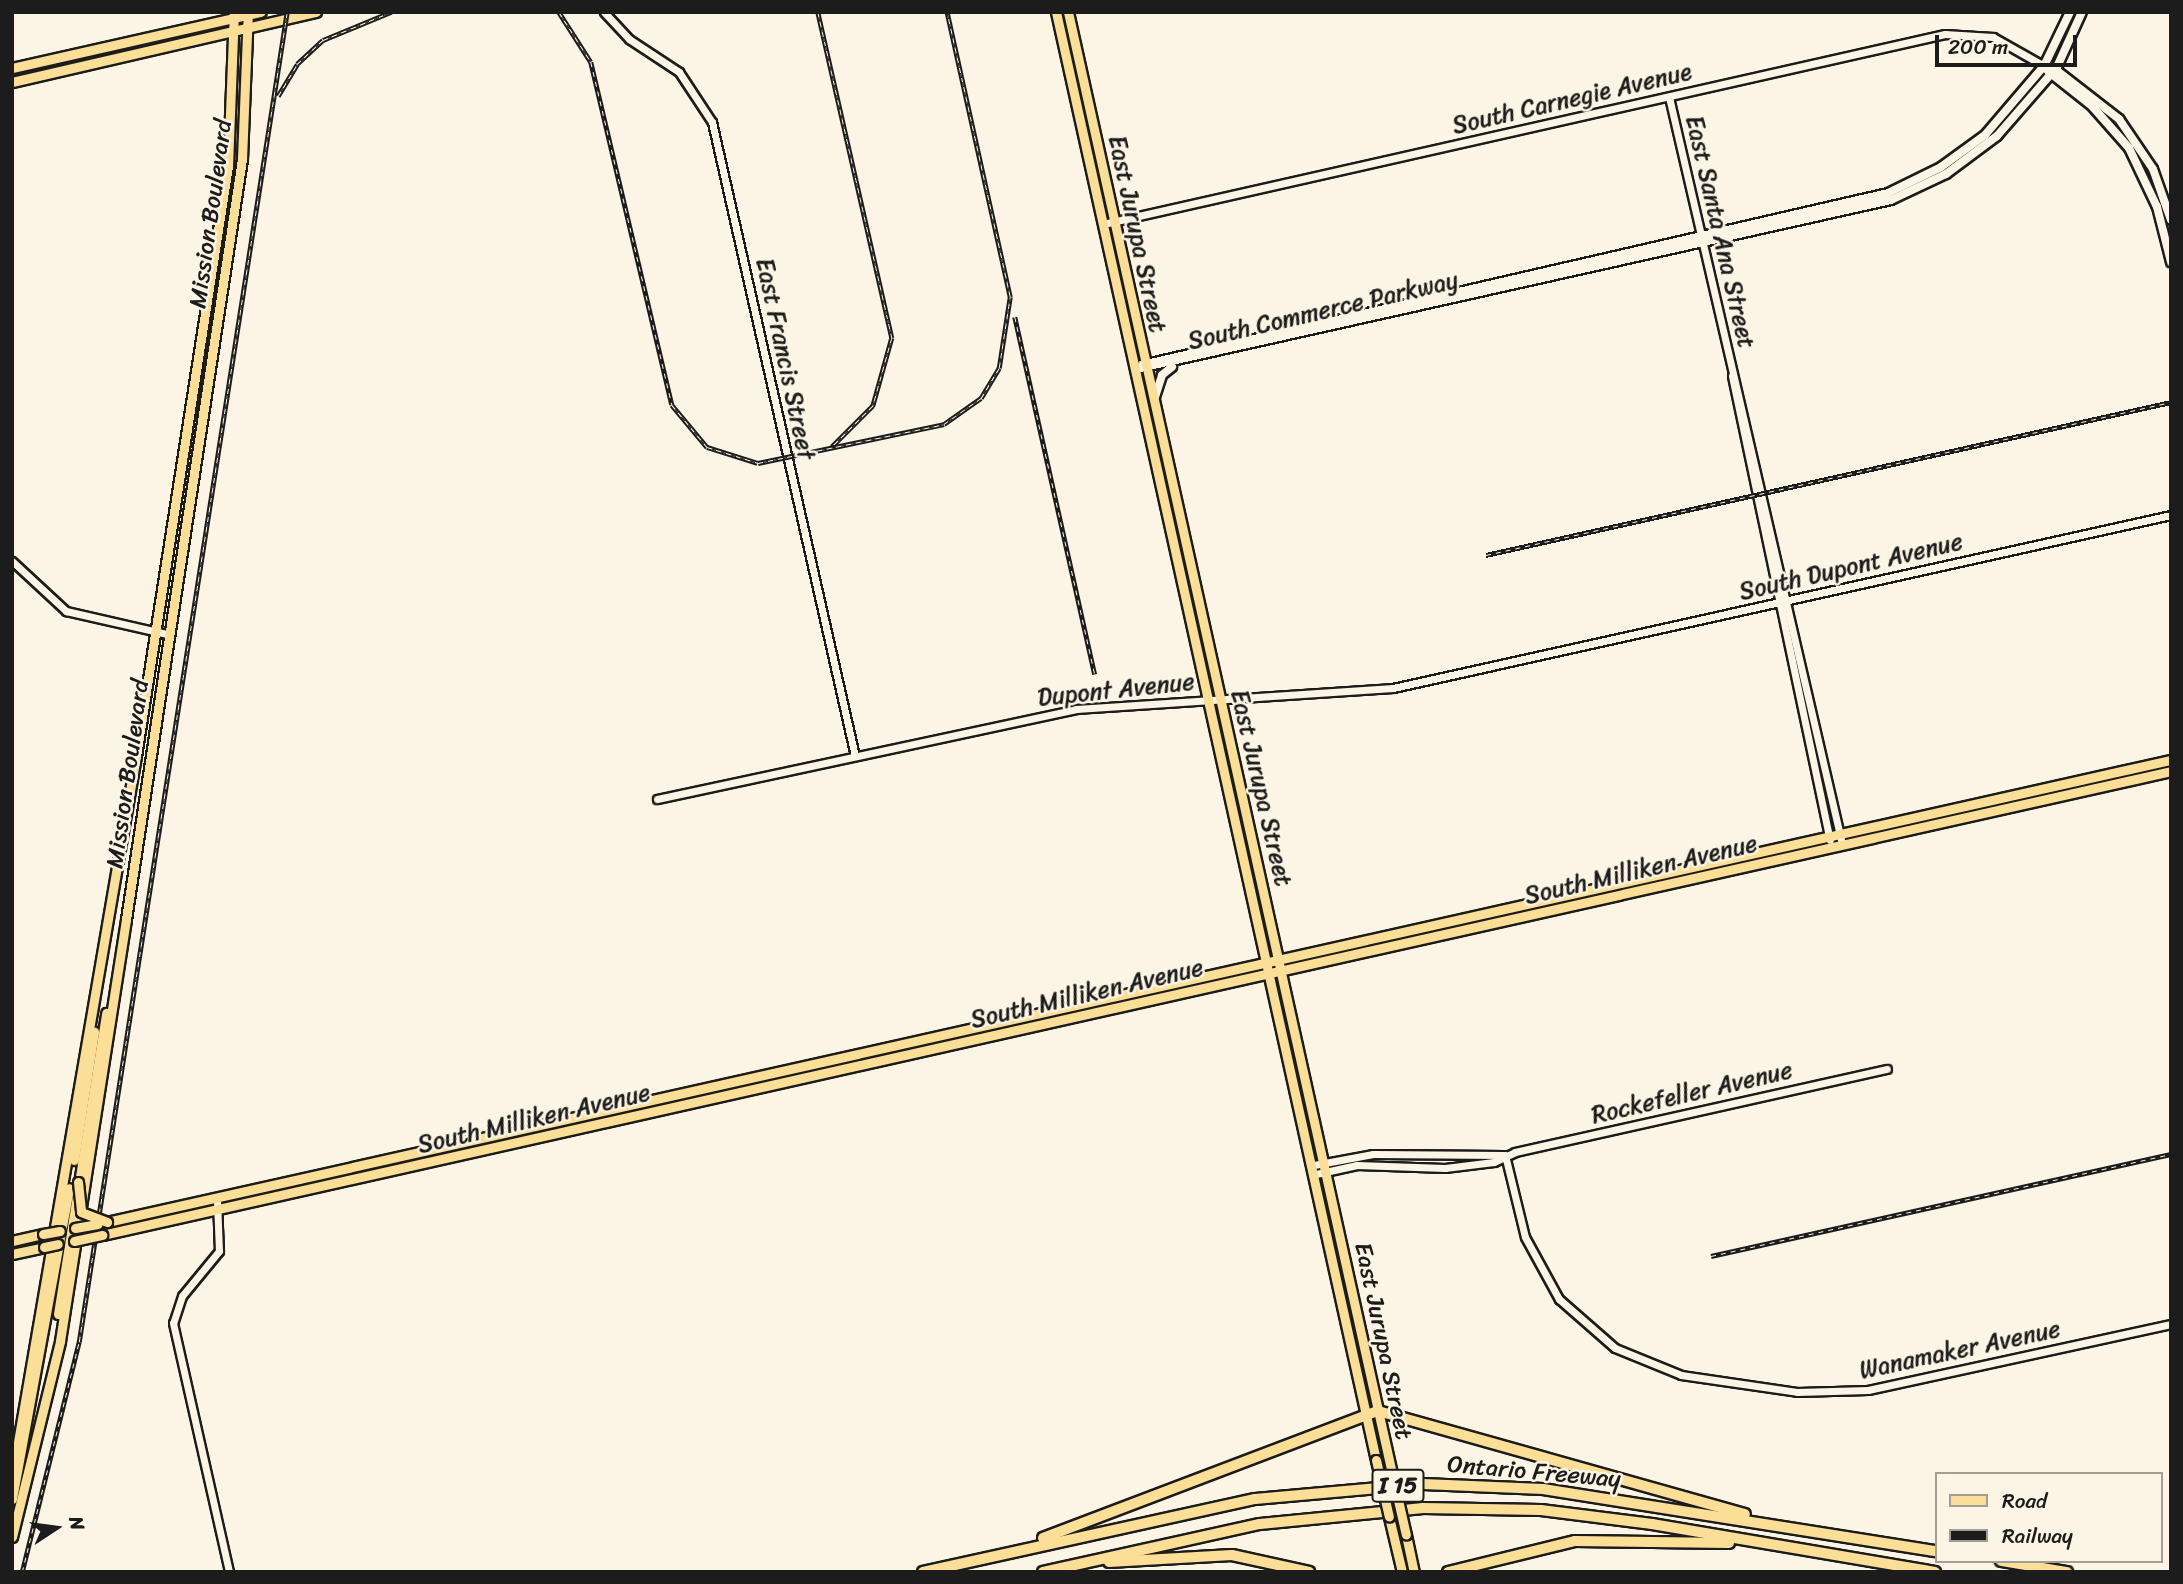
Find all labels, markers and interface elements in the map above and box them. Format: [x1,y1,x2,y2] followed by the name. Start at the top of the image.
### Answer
[1938,21,2080,65] scale bar
[1948,28,2008,66] text: 200 m
[1449,57,1695,141] street label: South Carnegie Avenue
[1679,112,1761,352] street label: East Santa Ana Street
[183,118,239,310] street label: Mission Boulevard
[1102,133,1172,335] street label: East Jurupa Street
[749,255,821,463] street label: East Francis Street
[1185,266,1461,356] street label: South Commerce Parkway
[1737,527,1965,607] street label: South Dupont Avenue
[1036,667,1196,713] street label: Dupont Avenue
[100,678,156,870] street label: Mission Boulevard
[1224,687,1298,889] street label: East Jurupa Street
[1523,829,1759,911] street label: South Milliken Avenue
[969,953,1205,1035] street label: South Milliken Avenue
[1589,1056,1795,1130] street label: Rockefeller Avenue
[416,1078,652,1160] street label: South Milliken Avenue
[1348,1240,1418,1442] street label: East Jurupa Street
[1857,1315,2063,1385] street label: Wanamaker Avenue
[1446,1450,1622,1494] street label: Ontario Freeway
[1370,1466,1426,1506] road number: I 15
[1934,1472,2162,1563] legend
[2002,1482,2047,1520] text: Road
[21,1493,91,1563] north arrow
[59,1513,95,1533] text: N
[2002,1517,2073,1555] text: Railway

